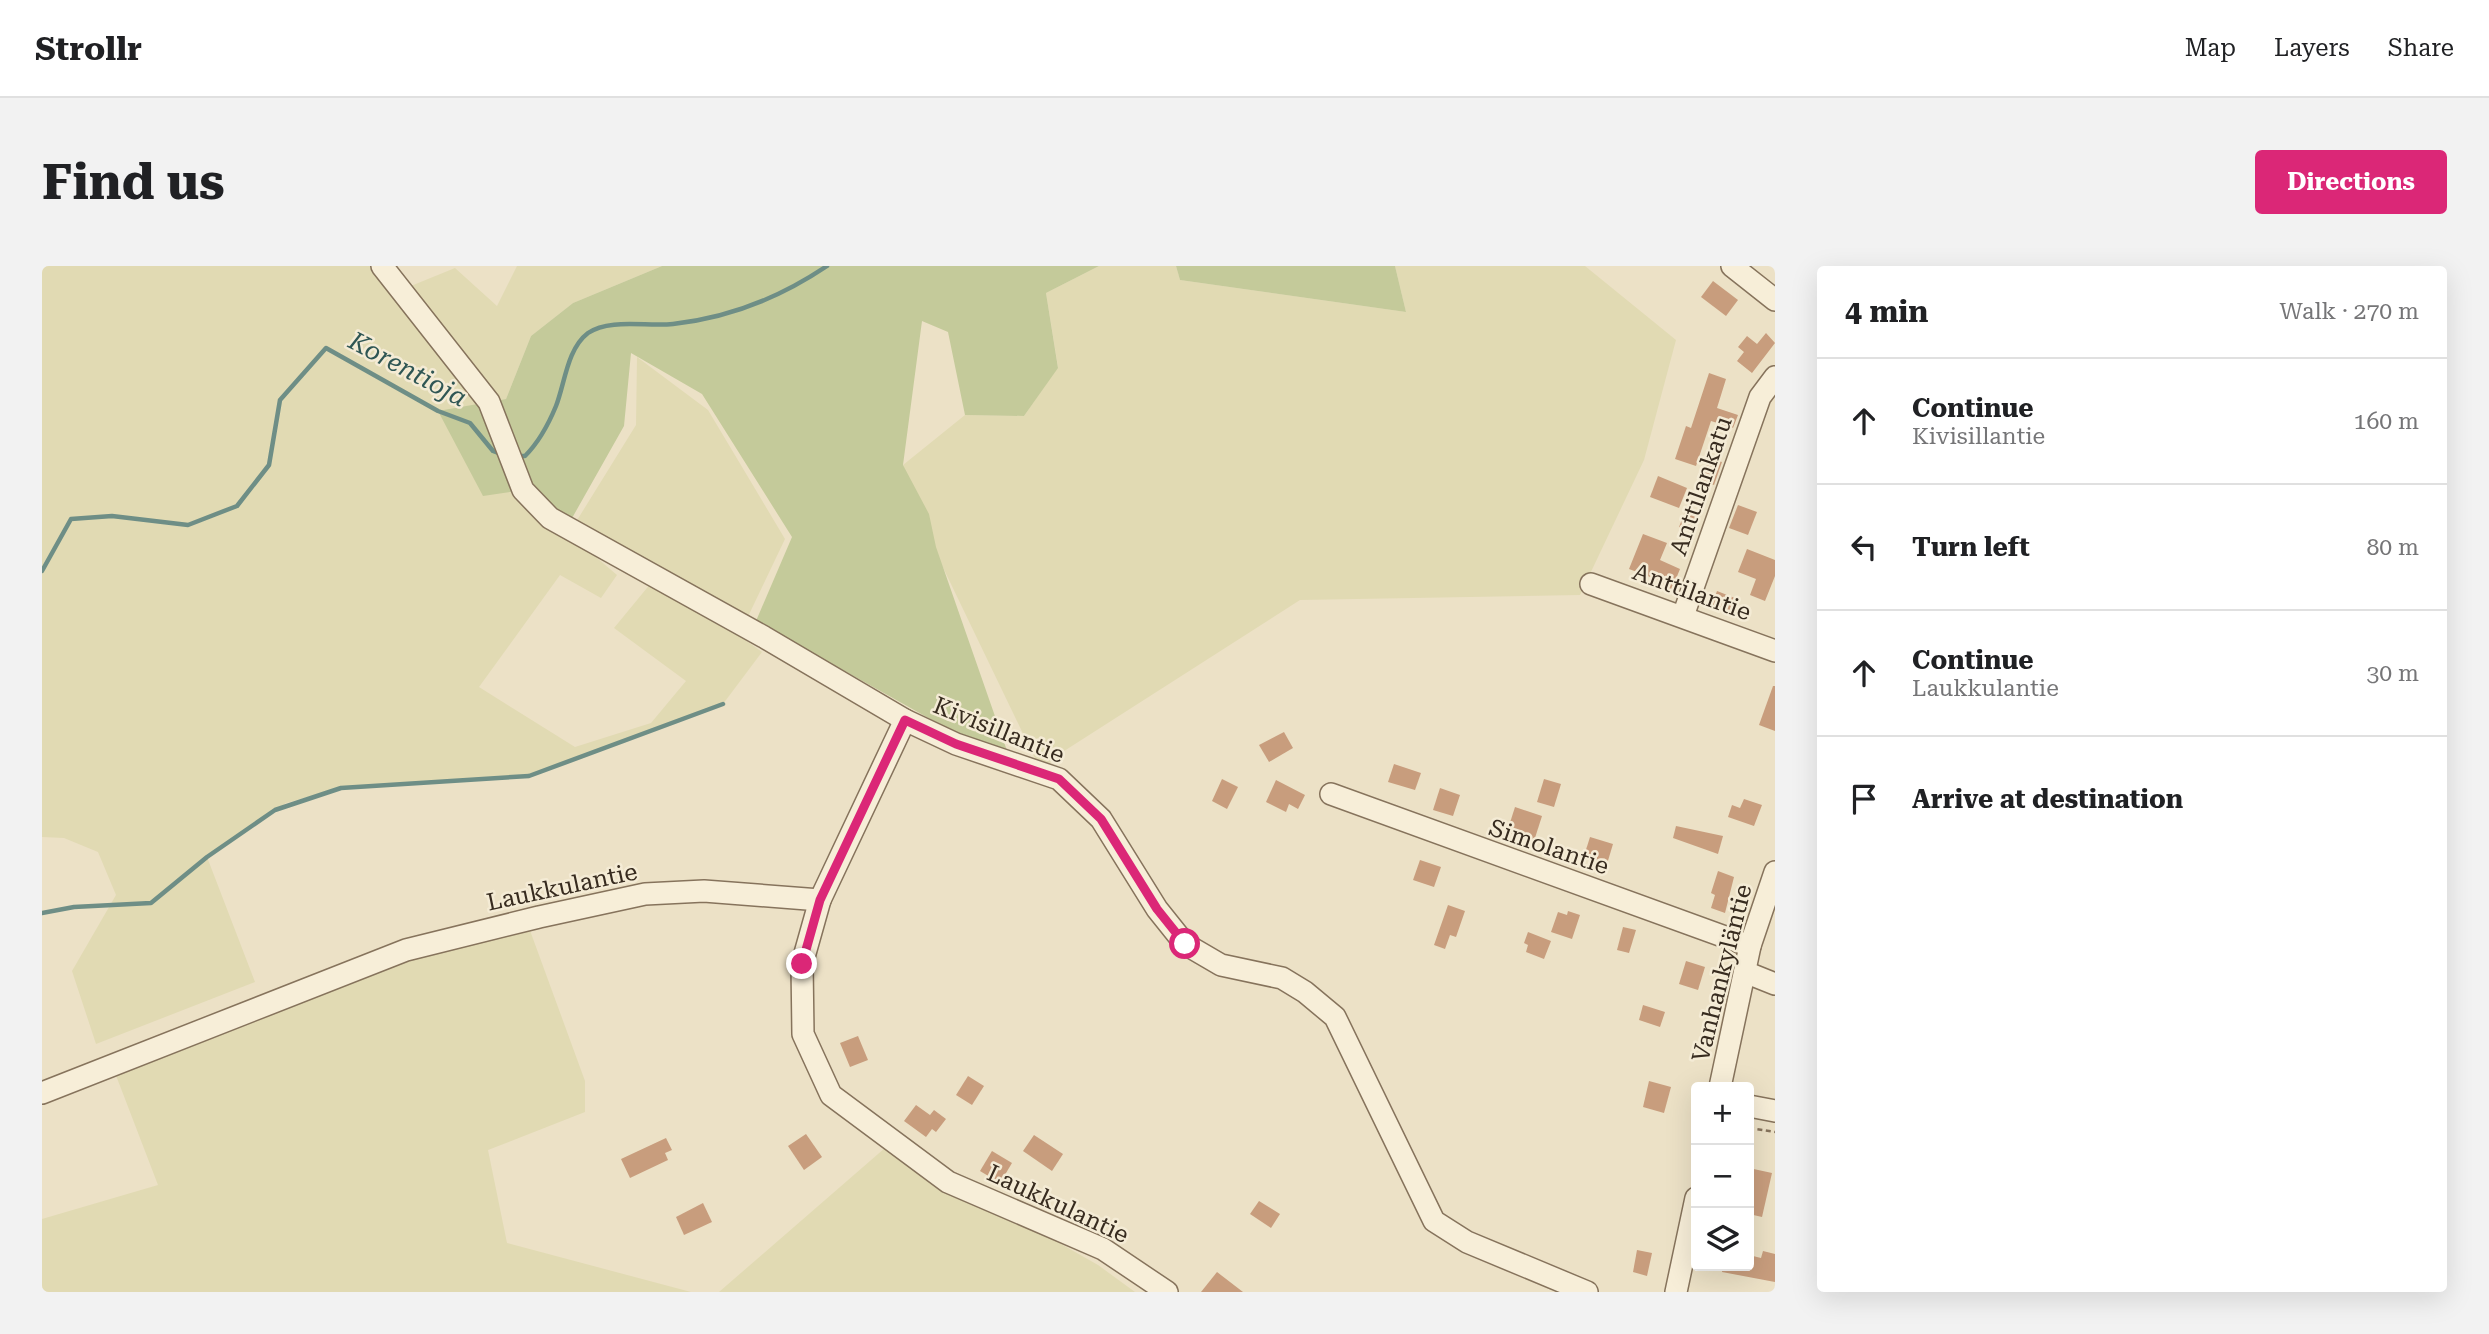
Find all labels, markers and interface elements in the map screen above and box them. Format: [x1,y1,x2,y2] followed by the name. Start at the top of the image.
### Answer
[35,29,142,68] text: Strollr
[2185,34,2236,62] text: Map
[2274,34,2350,62] text: Layers
[2388,34,2454,62] text: Share
[2255,150,2447,214] button: Directions
[42,154,225,211] text: Find us
[1845,294,1928,329] text: 4 min
[2280,298,2419,325] text: Walk · 270 m
[343,325,472,413] water label: Korentioja
[1912,393,2034,423] text: Continue
[1845,402,1883,440] icon: ahead
[2354,408,2419,435] text: 160 m
[1664,413,1738,559] street label: Anttilankatu
[1912,423,2045,450] text: Kivisillantie
[1845,528,1883,566] icon: left
[1912,532,2030,562] text: Turn left
[2366,534,2419,561] text: 80 m
[1629,558,1755,626] street label: Anttilantie
[1912,645,2034,675] text: Continue
[1845,654,1883,692] icon: ahead
[2366,660,2419,687] text: 30 m
[1912,675,2059,702] text: Laukkulantie
[929,691,1069,769] street label: Kivisillantie
[1845,780,1883,818] icon: arrive
[1912,784,2183,814] text: Arrive at destination
[1485,813,1613,881] street label: Simolantie
[484,857,640,917] street label: Laukkulantie
[1686,881,1758,1065] street label: Vanhankyläntie
[1169,928,1200,959] route start
[786,948,817,979] route end
[1691,1082,1754,1271] map controls
[1691,1082,1754,1145] button: +
[1691,1145,1754,1208] button: −
[983,1159,1133,1249] street label: Laukkulantie
[1691,1208,1754,1271] button: layers

